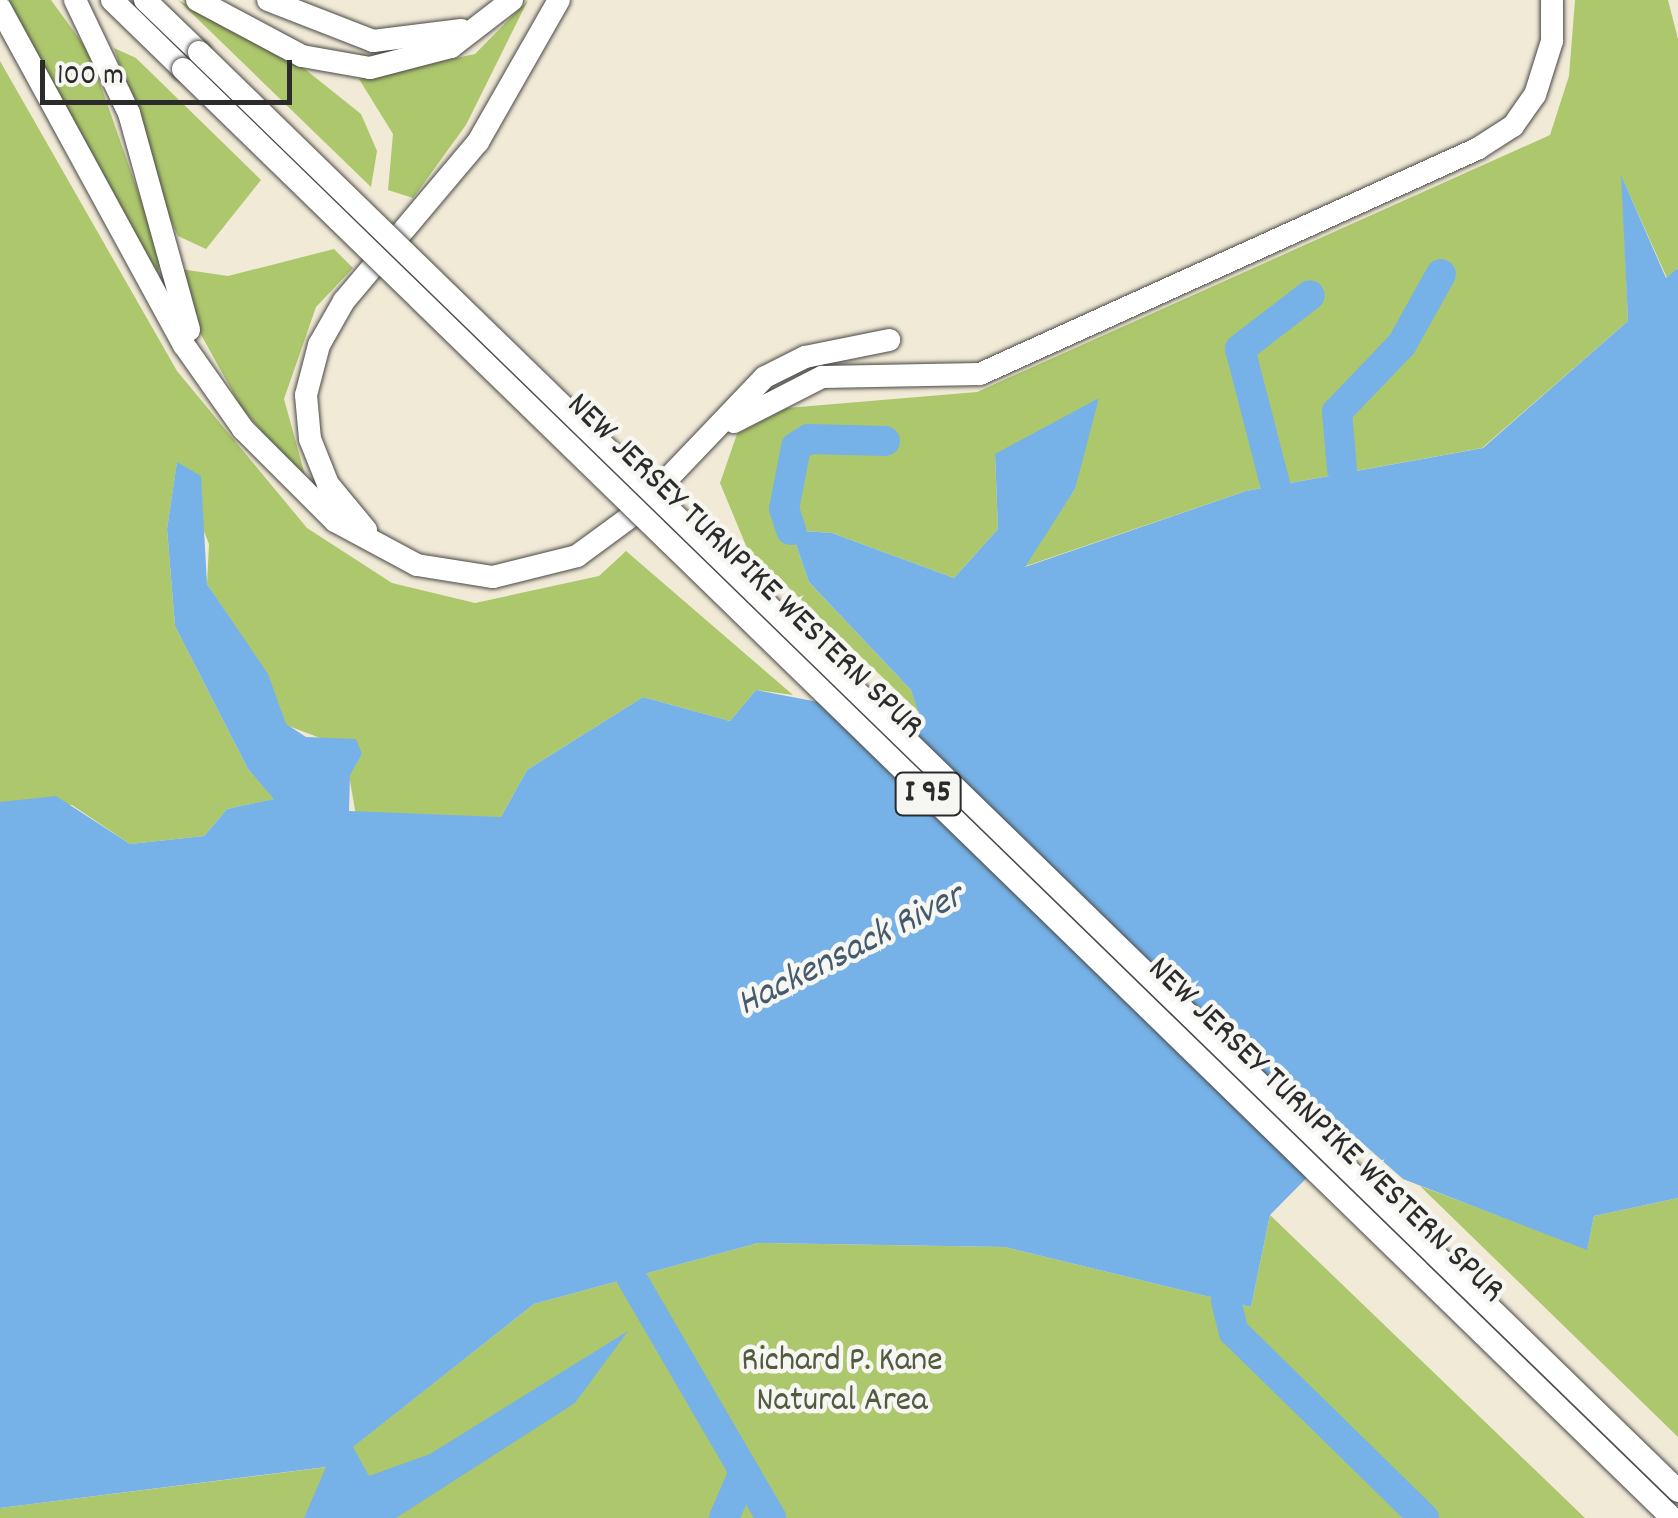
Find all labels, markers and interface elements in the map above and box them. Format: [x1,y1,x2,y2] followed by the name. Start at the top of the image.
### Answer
[45,40,298,102] scale bar
[57,56,124,99] text: 100 m
[557,385,931,749] street label: NEW JERSEY TURNPIKE WESTERN SPUR
[893,767,963,821] road number: I 95
[730,875,972,1029] water label: Hackensack River
[1138,949,1512,1313] street label: NEW JERSEY TURNPIKE WESTERN SPUR
[741,1341,943,1423] park label: Richard P. Kane Natural Area

